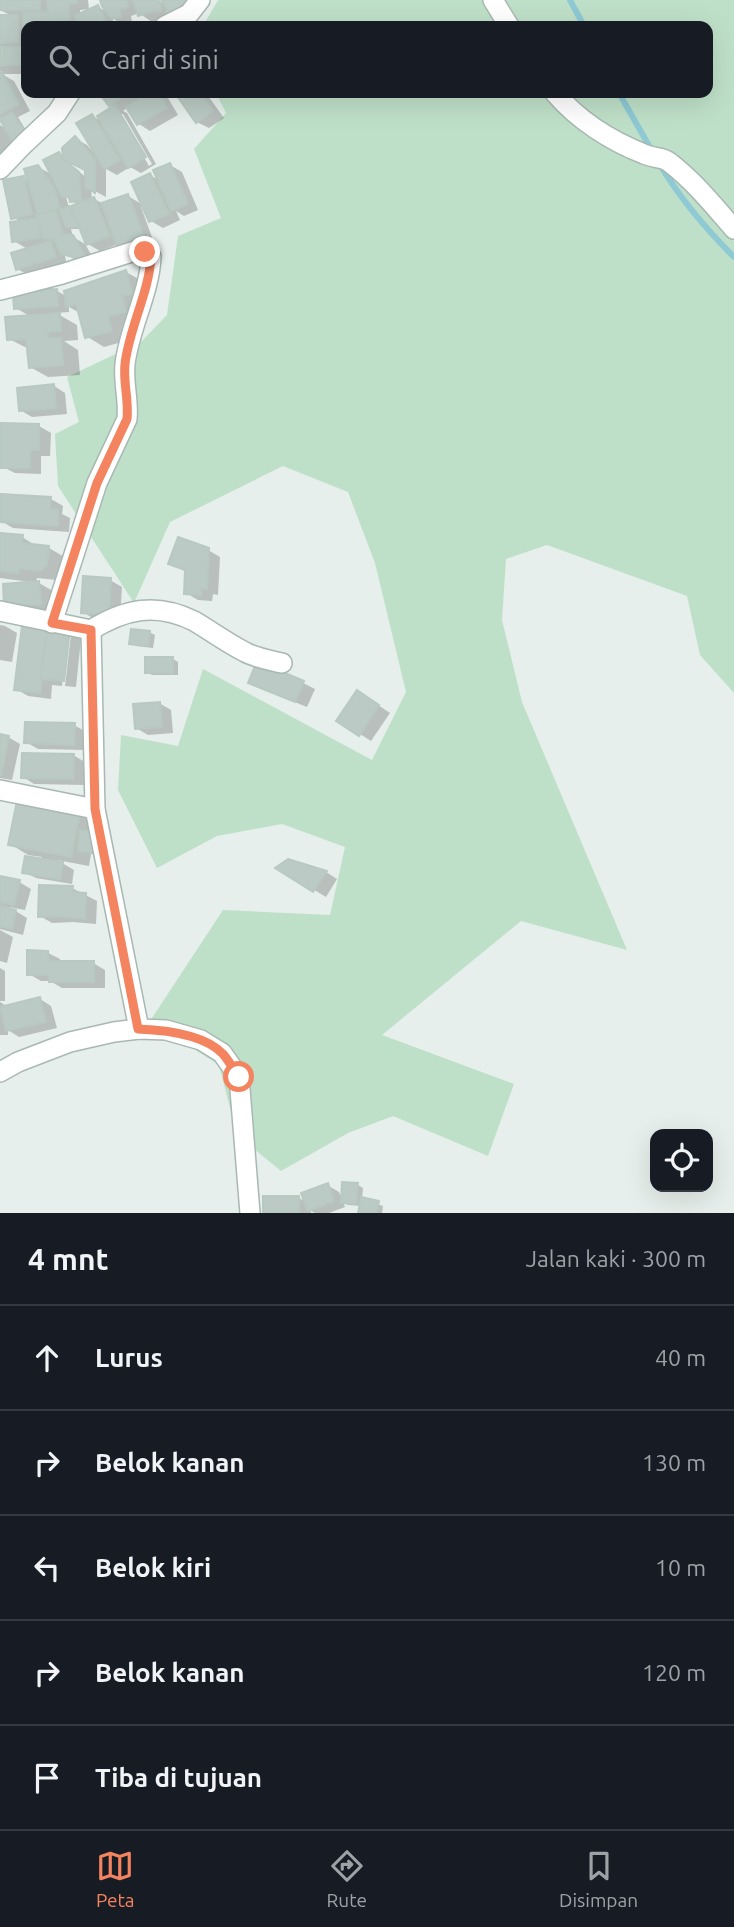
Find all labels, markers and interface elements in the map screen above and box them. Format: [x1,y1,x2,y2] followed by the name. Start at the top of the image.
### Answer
[21,21,713,98] search box
[45,41,83,79] icon: search
[101,45,219,74] text: Cari di sini
[129,236,160,267] route end
[223,1061,254,1092] route start
[650,1129,713,1192] map controls
[650,1129,713,1192] button: locate
[28,1242,108,1276] text: 4 mnt
[526,1246,706,1271] text: Jalan kaki · 300 m
[28,1339,66,1377] icon: ahead
[95,1343,163,1372] text: Lurus
[655,1345,706,1370] text: 40 m
[28,1444,66,1482] icon: right
[95,1448,245,1477] text: Belok kanan
[642,1450,706,1475] text: 130 m
[28,1549,66,1587] icon: left
[95,1553,211,1582] text: Belok kiri
[655,1555,706,1580] text: 10 m
[28,1654,66,1692] icon: right
[95,1658,245,1687] text: Belok kanan
[642,1660,706,1685] text: 120 m
[28,1759,66,1797] icon: arrive
[95,1763,262,1792] text: Tiba di tujuan
[96,1847,135,1911] tab: Peta
[327,1847,367,1911] tab: Rute
[559,1847,638,1911] tab: Disimpan

